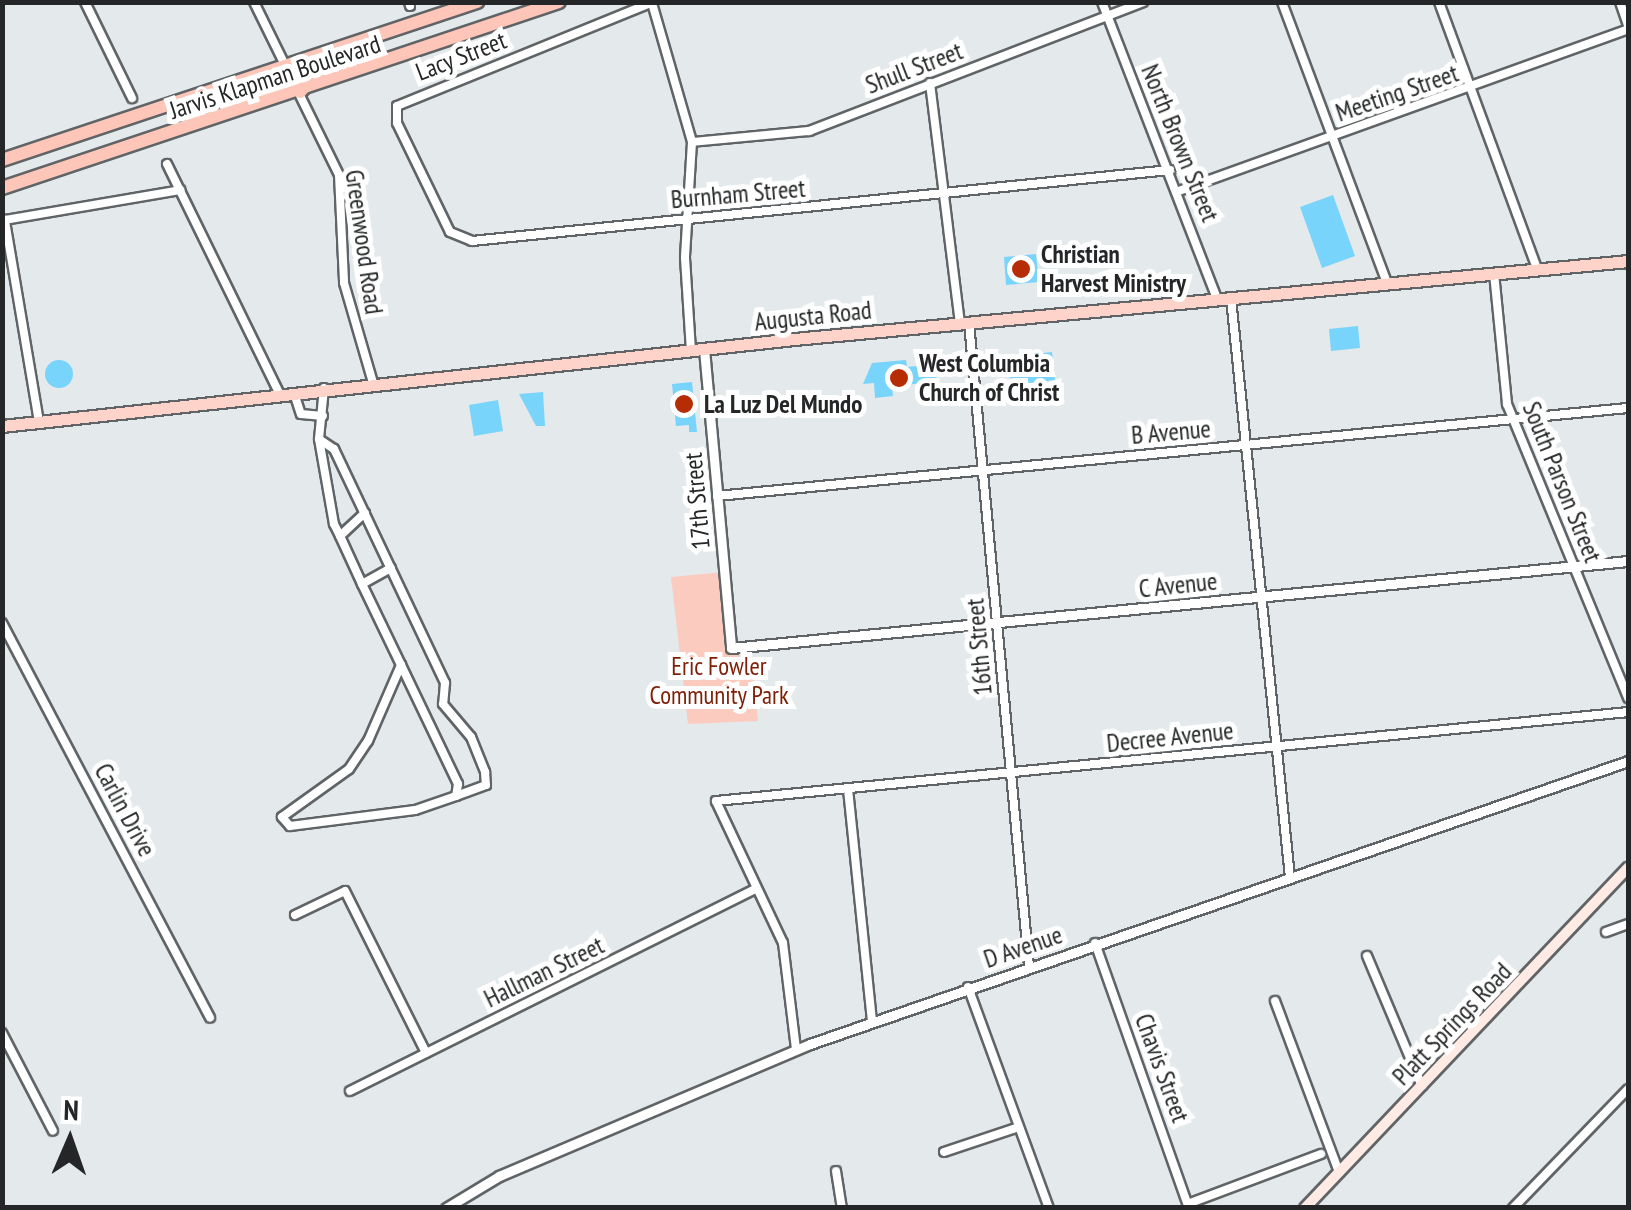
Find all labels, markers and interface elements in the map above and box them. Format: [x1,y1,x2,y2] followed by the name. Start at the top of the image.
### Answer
[411,25,511,87] street label: Lacy Street
[166,29,384,125] street label: Jarvis Klapman Boulevard
[861,36,967,100] street label: Shull Street
[1332,58,1462,128] street label: Meeting Street
[1135,60,1225,226] street label: North Brown Street
[339,168,389,316] street label: Greenwood Road
[670,173,806,215] street label: Burnham Street
[1041,240,1186,299] place label: Christian Harvest Ministry
[1010,258,1032,280] marker: Christian Harvest Ministry
[753,295,873,337] street label: Augusta Road
[919,349,1060,408] place label: West Columbia Church of Christ
[888,367,910,389] marker: West Columbia Church of Christ
[704,389,863,419] place label: La Luz Del Mundo
[673,393,695,415] marker: La Luz Del Mundo
[1516,397,1608,567] street label: South Parson Street
[1130,414,1212,450] street label: B Avenue
[678,451,716,551] street label: 17th Street
[1137,566,1219,604] street label: C Avenue
[960,597,998,697] street label: 16th Street
[649,652,789,711] park label: Eric Fowler Community Park
[1105,715,1235,759] street label: Decree Avenue
[88,758,162,862] street label: Carlin Drive
[980,920,1066,974] street label: D Avenue
[479,930,609,1014] street label: Hallman Street
[1386,957,1518,1091] street label: Platt Springs Road
[1129,1010,1195,1126] street label: Chavis Street
[20,1090,120,1190] north arrow
[63,1091,79,1128] text: N

